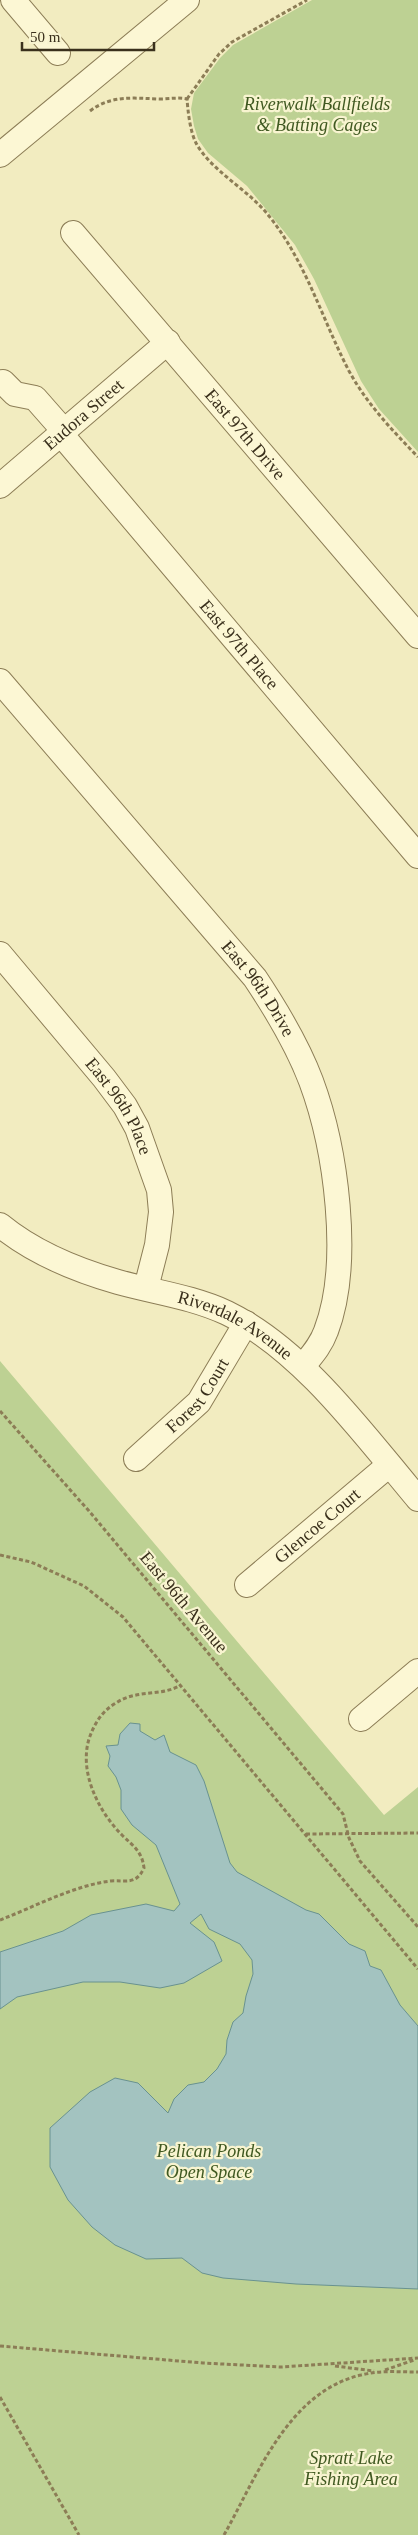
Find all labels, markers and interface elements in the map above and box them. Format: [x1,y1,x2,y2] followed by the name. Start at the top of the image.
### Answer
[22,20,155,52] scale bar
[30,29,61,45] text: 50 m
[243,94,390,135] park label: Riverwalk Ballfields & Batting Cages
[40,375,127,454] street label: Eudora Street
[201,385,290,484] street label: East 97th Drive
[196,596,283,694] street label: East 97th Place
[217,937,299,1040] street label: East 96th Drive
[81,1054,156,1157] street label: East 96th Place
[176,1287,297,1364] street label: Riverdale Avenue
[162,1354,233,1437] street label: Forest Court
[271,1484,364,1567] street label: Glencoe Court
[136,1547,232,1657] street label: East 96th Avenue
[156,2141,261,2182] park label: Pelican Ponds Open Space
[303,2448,398,2489] park label: Spratt Lake Fishing Area

